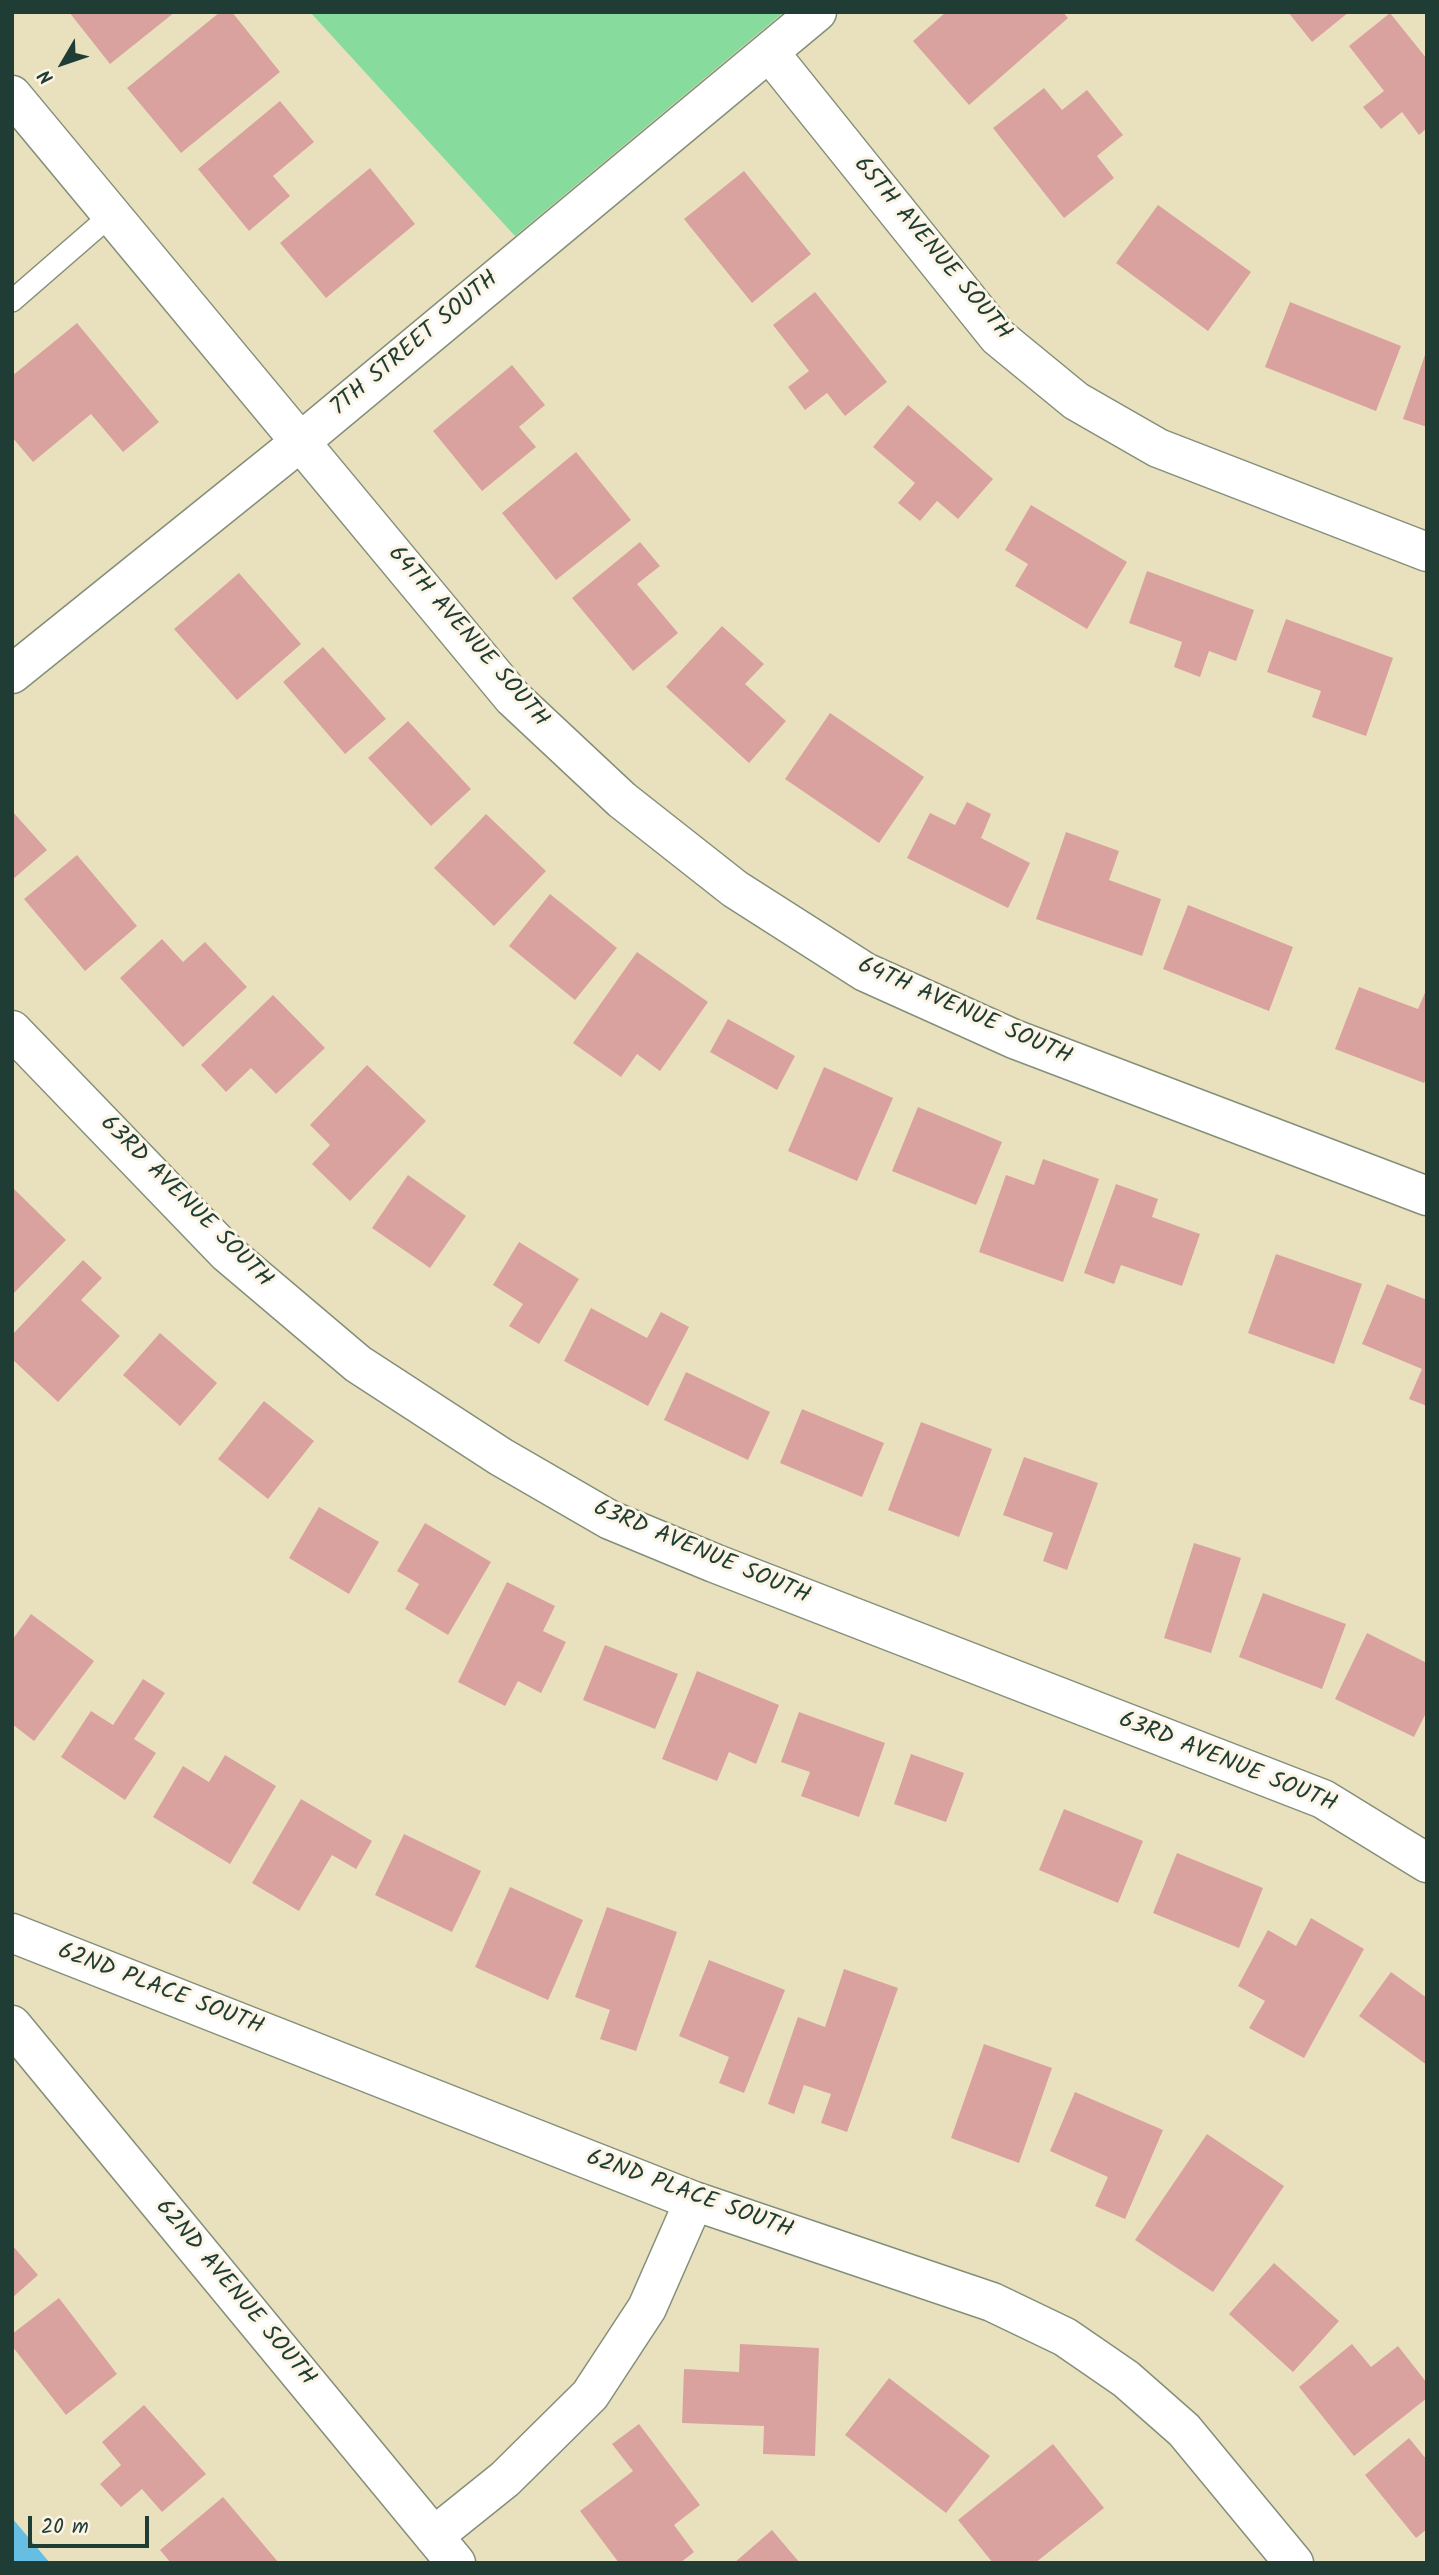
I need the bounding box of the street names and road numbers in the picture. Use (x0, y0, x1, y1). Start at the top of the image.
street label: 65TH AVENUE SOUTH (846, 152, 1016, 348)
street label: 7TH STREET SOUTH (326, 266, 506, 424)
street label: 64TH AVENUE SOUTH (380, 541, 554, 735)
street label: 64TH AVENUE SOUTH (852, 953, 1076, 1073)
street label: 63RD AVENUE SOUTH (93, 1111, 277, 1295)
street label: 63RD AVENUE SOUTH (588, 1495, 814, 1613)
street label: 63RD AVENUE SOUTH (1114, 1707, 1340, 1821)
street label: 62ND PLACE SOUTH (53, 1938, 267, 2044)
street label: 62ND PLACE SOUTH (582, 2145, 796, 2247)
street label: 62ND AVENUE SOUTH (147, 2195, 321, 2393)

